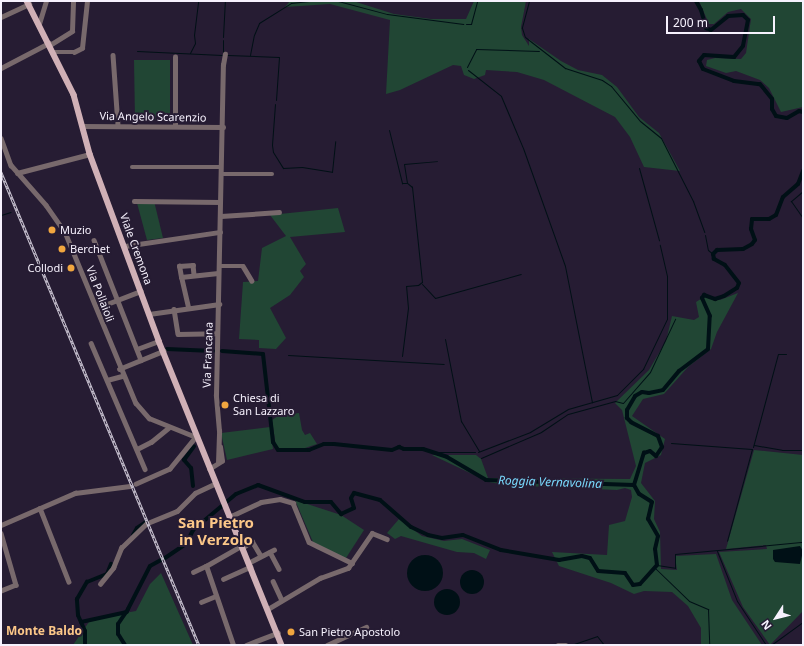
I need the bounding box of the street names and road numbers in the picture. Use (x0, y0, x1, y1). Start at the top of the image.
street label: Via Angelo Scarenzio (99, 109, 207, 125)
street label: Viale Cremona (117, 212, 155, 286)
street label: Via Pollaioli (83, 264, 117, 324)
street label: Via Francana (200, 322, 216, 388)

